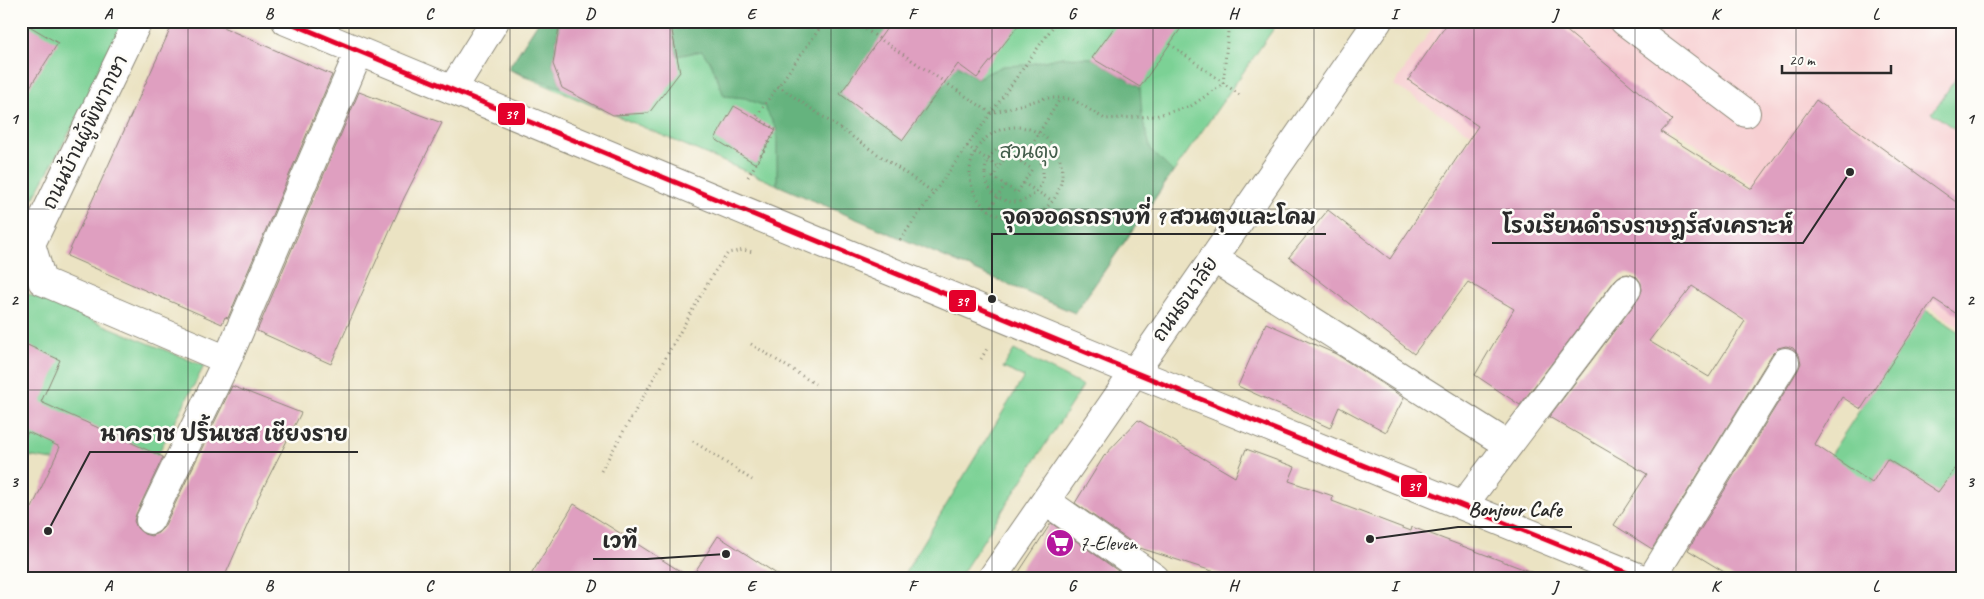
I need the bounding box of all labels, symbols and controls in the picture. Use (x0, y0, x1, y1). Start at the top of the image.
text: A (104, 4, 114, 24)
text: B (265, 4, 275, 24)
text: C (425, 4, 435, 24)
text: D (585, 4, 596, 24)
text: E (747, 4, 758, 24)
text: F (908, 4, 919, 24)
text: G (1068, 4, 1078, 24)
text: H (1228, 4, 1240, 24)
text: I (1391, 4, 1401, 24)
text: J (1551, 4, 1560, 24)
text: K (1711, 4, 1723, 24)
text: L (1873, 4, 1881, 24)
scale bar (1782, 42, 1890, 74)
street label: ถนนบ้านผู้พิพากษา (36, 50, 136, 215)
text: 20 m (1789, 51, 1816, 70)
line badge: 39 (497, 102, 526, 126)
text: 39 (505, 106, 519, 123)
text: 1 (10, 109, 19, 129)
text: 1 (1966, 109, 1975, 129)
park label: สวนตุง (999, 139, 1059, 167)
text: จุดจอดรถรางที่ 9 สวนตุงและโคม (1002, 196, 1316, 233)
callout: จุดจอดรถรางที่ 9 สวนตุงและโคม (992, 198, 1326, 234)
callout: โรงเรียนดำรงราษฎร์สงเคราะห์ (1492, 207, 1803, 243)
text: โรงเรียนดำรงราษฎร์สงเคราะห์ (1502, 211, 1793, 240)
street label: ถนนธนาลัย (1147, 251, 1223, 347)
line badge: 39 (948, 289, 977, 313)
text: 2 (10, 290, 19, 310)
text: 2 (1966, 290, 1975, 310)
text: 39 (956, 293, 970, 310)
text: นาคราช ปริ้นเซส เชียงราย (100, 414, 348, 447)
callout: นาคราช ปริ้นเซส เชียงราย (90, 416, 358, 452)
text: 3 (10, 472, 19, 492)
text: 3 (1966, 472, 1975, 492)
line badge: 39 (1400, 474, 1428, 498)
text: 39 (1408, 478, 1422, 495)
callout: Bonjour Cafe (1458, 491, 1572, 527)
text: Bonjour Cafe (1468, 496, 1564, 522)
callout: เวที (593, 523, 647, 559)
text: เวที (603, 527, 637, 554)
supermarket icon: 7-Eleven (1045, 528, 1075, 558)
place label: 7-Eleven (1079, 531, 1138, 556)
text: A (104, 576, 114, 596)
text: B (265, 576, 275, 596)
text: C (425, 576, 435, 596)
text: D (585, 576, 596, 596)
text: E (747, 576, 758, 596)
text: F (908, 576, 919, 596)
text: G (1068, 576, 1078, 596)
text: H (1228, 576, 1240, 596)
text: I (1391, 576, 1401, 596)
text: J (1551, 576, 1560, 596)
text: K (1711, 576, 1723, 596)
text: L (1873, 576, 1881, 596)

